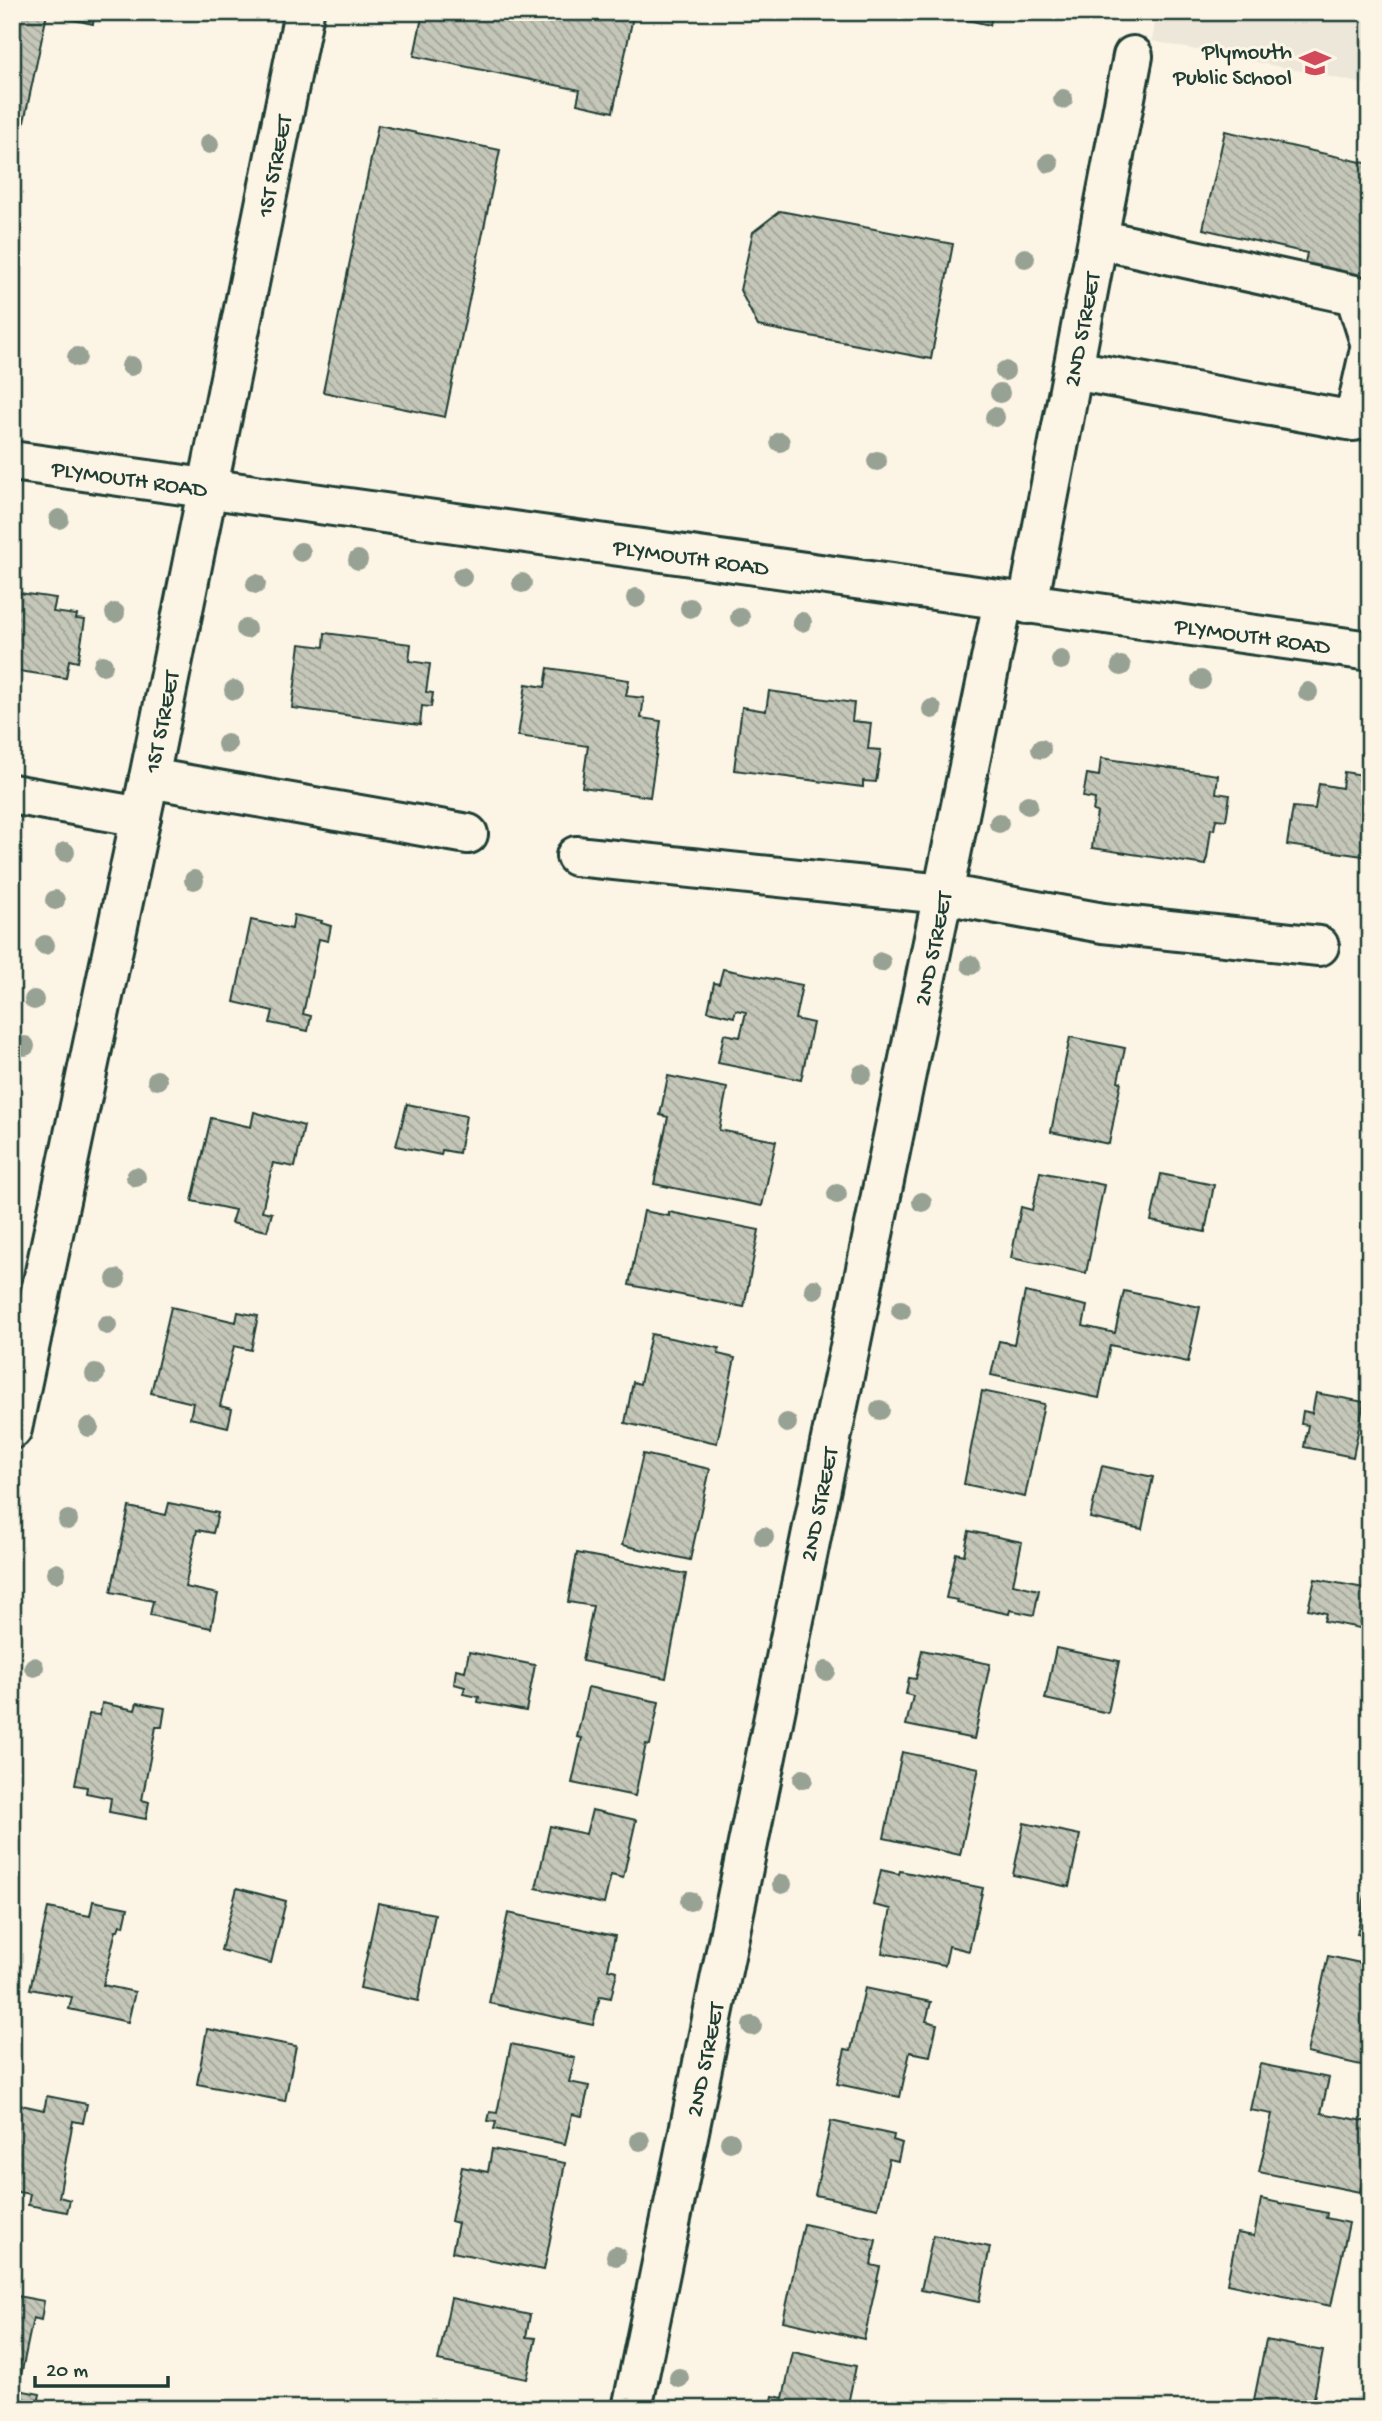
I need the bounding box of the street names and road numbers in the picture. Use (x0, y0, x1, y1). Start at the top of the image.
street label: 1ST STREET (253, 112, 300, 221)
street label: 2ND STREET (1060, 269, 1109, 389)
street label: PLYMOUTH ROAD (49, 457, 210, 505)
street label: PLYMOUTH ROAD (610, 535, 771, 584)
street label: PLYMOUTH ROAD (1172, 614, 1333, 662)
street label: 1ST STREET (140, 668, 188, 776)
street label: 2ND STREET (910, 889, 960, 1009)
street label: 2ND STREET (796, 1444, 846, 1564)
street label: 2ND STREET (682, 1999, 732, 2119)

